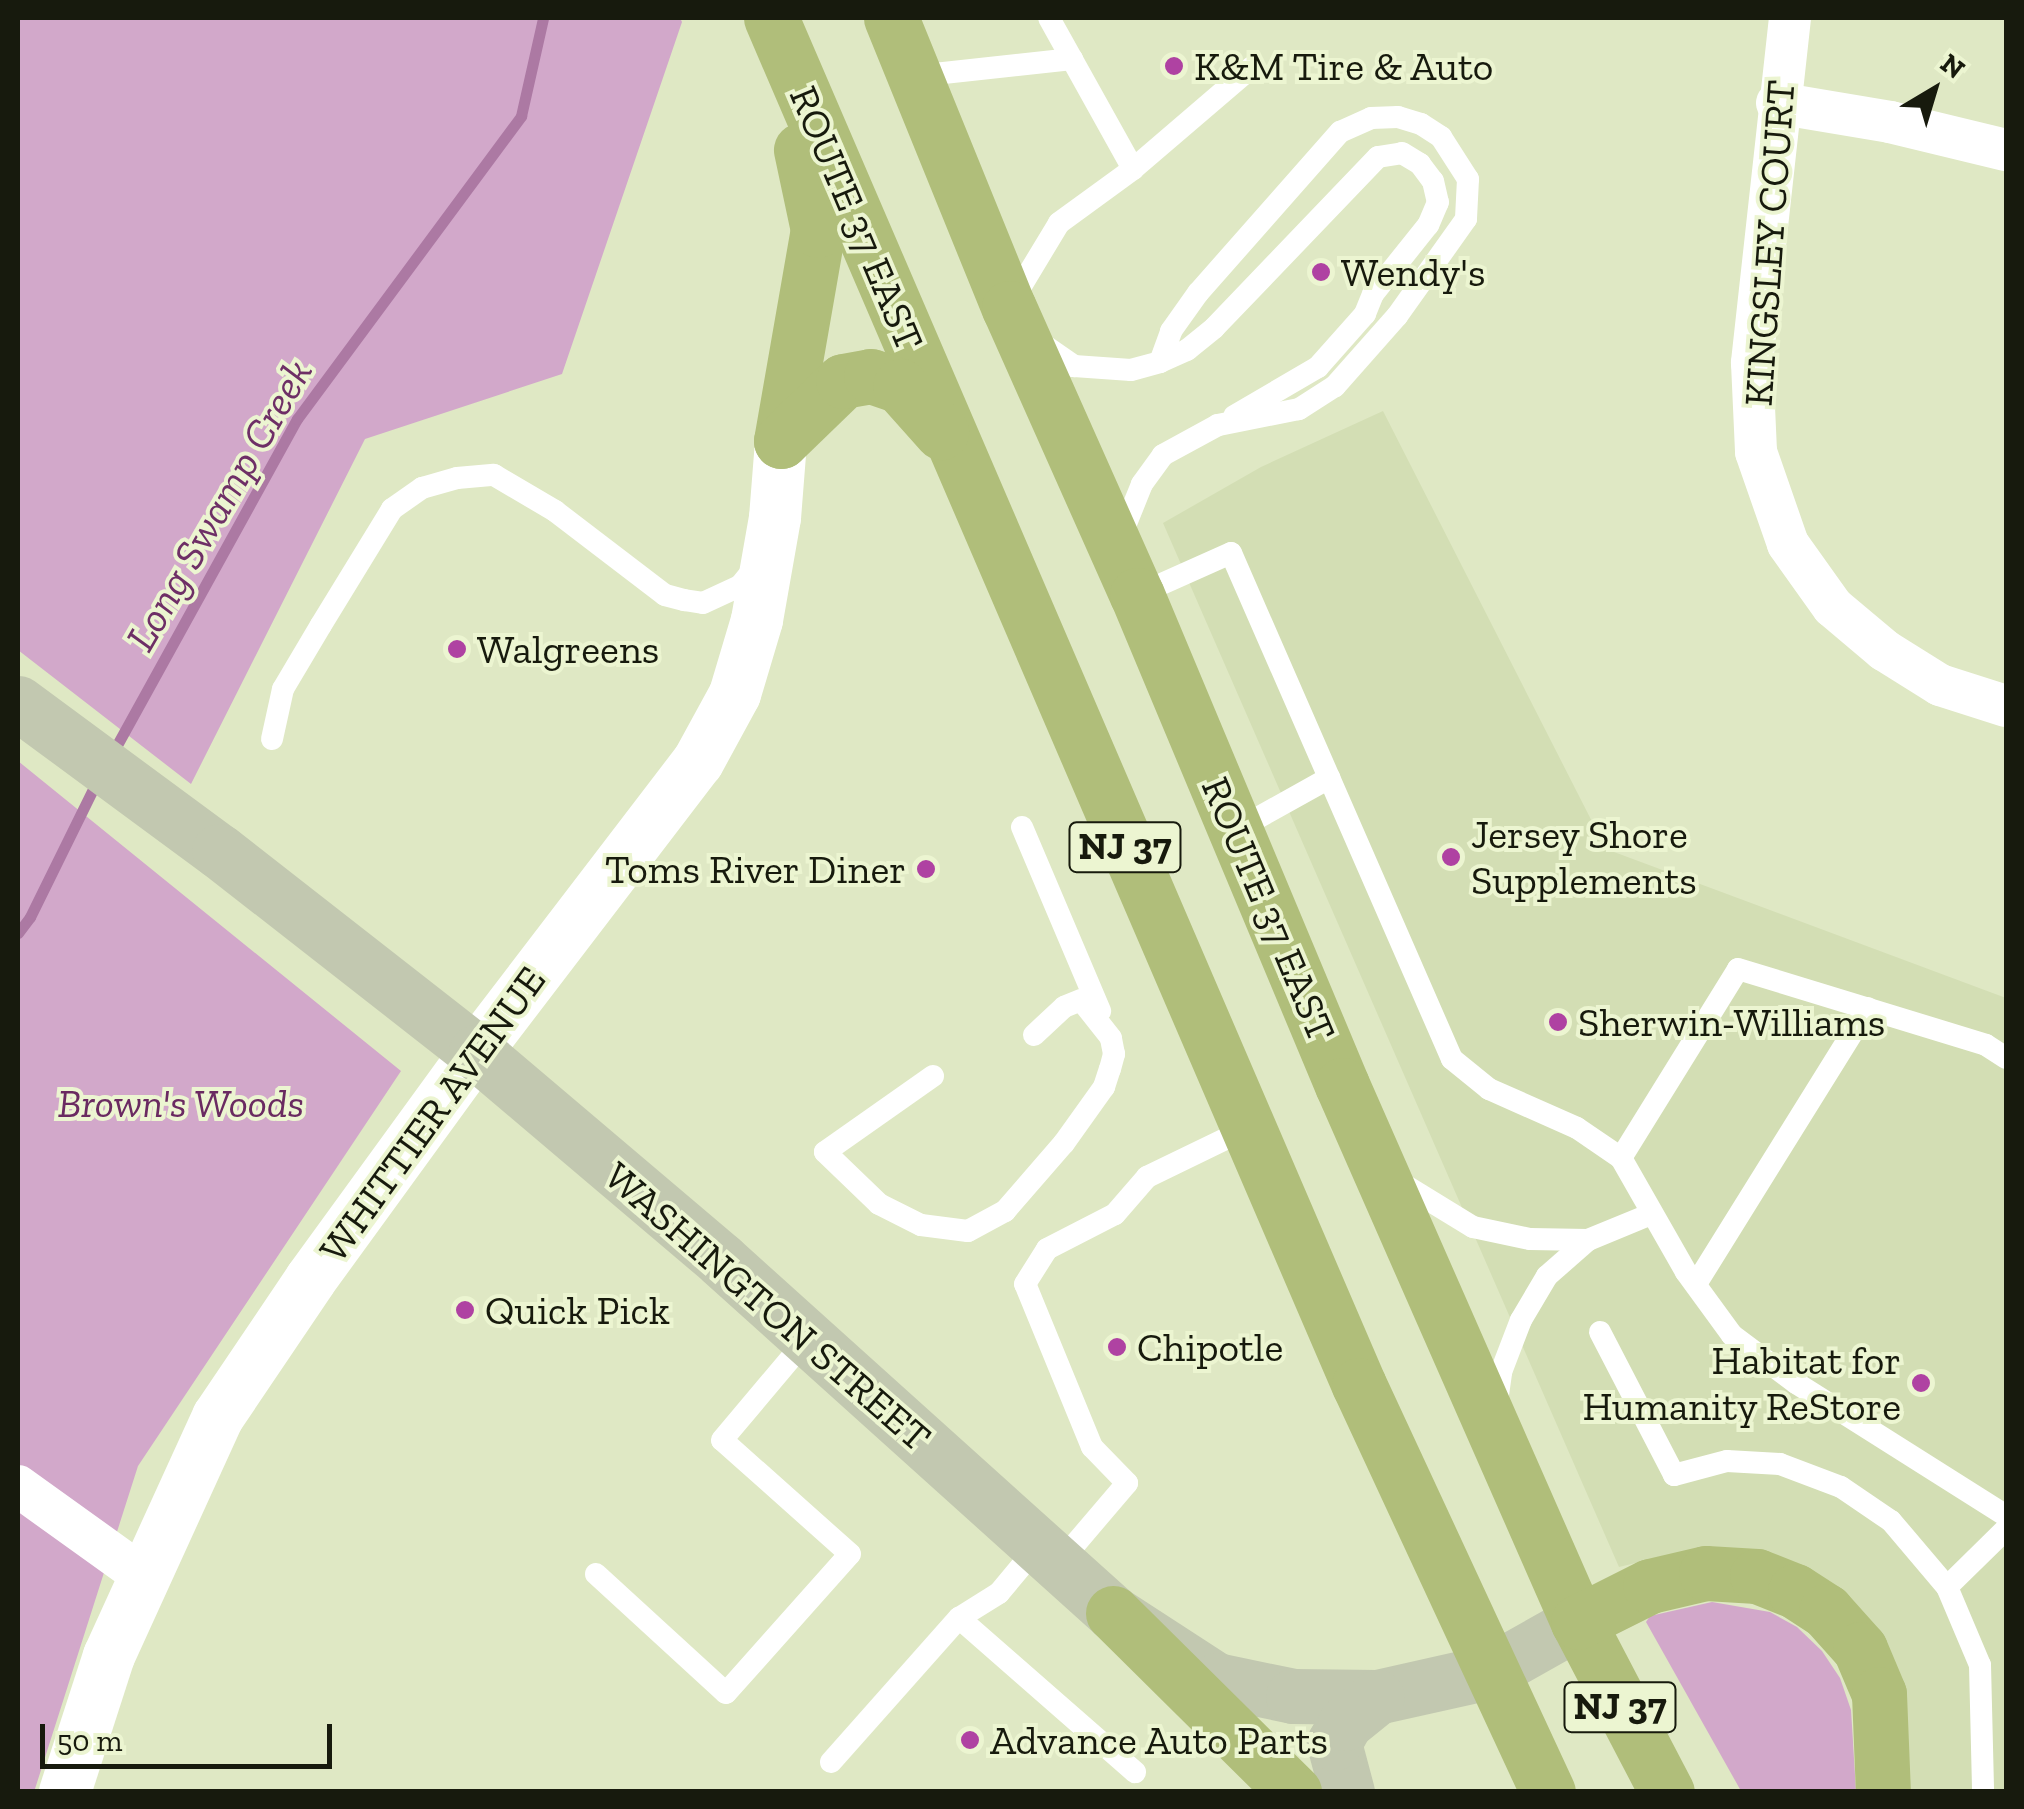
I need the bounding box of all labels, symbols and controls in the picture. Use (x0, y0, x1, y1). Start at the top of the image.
north arrow (1884, 40, 1984, 140)
place label: K&M Tire & Auto (1194, 42, 1495, 90)
text: N (1934, 46, 1971, 86)
marker: K&M Tire & Auto (1163, 55, 1185, 77)
street label: KINGSLEY COURT (1734, 78, 1804, 408)
street label: ROUTE 37 EAST (780, 79, 934, 357)
place label: Wendy's (1341, 248, 1485, 296)
marker: Wendy's (1310, 261, 1332, 283)
water label: Long Swamp Creek (115, 350, 323, 660)
place label: Walgreens (477, 625, 659, 673)
marker: Walgreens (446, 638, 468, 660)
street label: ROUTE 37 EAST (1192, 770, 1346, 1048)
place label: Jersey Shore Supplements (1471, 810, 1697, 904)
road number: NJ 37 (1068, 814, 1182, 880)
place label: Toms River Diner (604, 845, 906, 893)
marker: Jersey Shore Supplements (1440, 846, 1462, 868)
marker: Toms River Diner (915, 858, 937, 880)
street label: WHITTIER AVENUE (308, 956, 556, 1272)
place label: Sherwin-Williams (1578, 998, 1885, 1046)
marker: Sherwin-Williams (1547, 1011, 1569, 1033)
park label: Brown's Woods (57, 1079, 305, 1127)
street label: WASHINGTON STREET (595, 1151, 941, 1461)
place label: Quick Pick (485, 1286, 670, 1334)
marker: Quick Pick (454, 1299, 476, 1321)
place label: Chipotle (1137, 1323, 1283, 1371)
marker: Chipotle (1106, 1336, 1128, 1358)
place label: Habitat for Humanity ReStore (1582, 1336, 1901, 1430)
marker: Habitat for Humanity ReStore (1910, 1372, 1932, 1394)
road number: NJ 37 (1562, 1674, 1678, 1740)
scale bar (45, 1704, 338, 1766)
place label: Advance Auto Parts (990, 1716, 1329, 1764)
text: 50 m (57, 1723, 122, 1759)
marker: Advance Auto Parts (959, 1729, 981, 1751)

